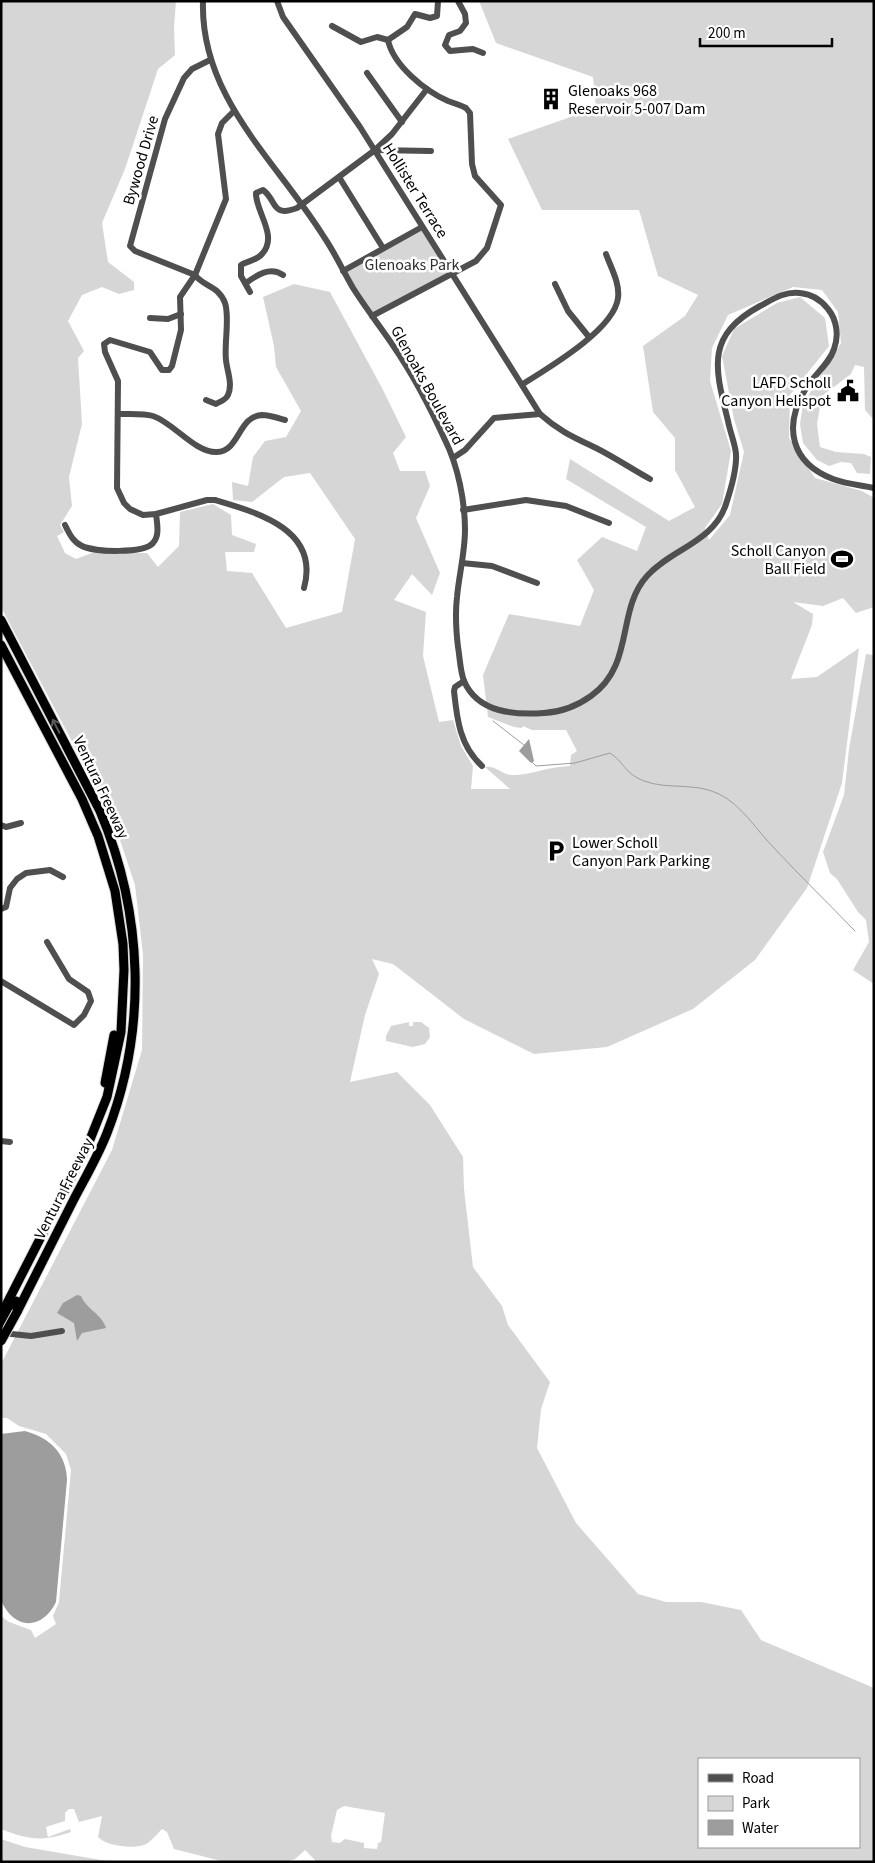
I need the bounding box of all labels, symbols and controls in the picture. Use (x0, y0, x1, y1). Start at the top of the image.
scale bar (700, 15, 832, 47)
text: 200 m (708, 23, 746, 44)
place label: Glenoaks 968 Reservoir 5-007 Dam (568, 80, 705, 120)
building icon: Glenoaks 968 Reservoir 5-007 Dam (538, 86, 564, 112)
street label: Bywood Drive (118, 113, 164, 208)
street label: Hollister Terrace (377, 139, 453, 242)
park label: Glenoaks Park (365, 254, 460, 276)
street label: Glenoaks Boulevard (385, 322, 469, 449)
place label: LAFD Scholl Canyon Helispot (721, 372, 832, 412)
public building icon: LAFD Scholl Canyon Helispot (835, 378, 861, 404)
place label: Scholl Canyon Ball Field (731, 540, 826, 580)
sports icon: Scholl Canyon Ball Field (829, 546, 855, 572)
one-way arrow (51, 719, 60, 734)
street label: Ventura Freeway (68, 732, 135, 843)
place label: Lower Scholl Canyon Park Parking (572, 832, 710, 872)
parking icon: Lower Scholl Canyon Park Parking (543, 838, 569, 864)
street label: Ventura Freeway (29, 1134, 99, 1243)
legend (698, 1758, 860, 1848)
text: Road (742, 1768, 774, 1789)
text: Park (742, 1793, 771, 1814)
text: Water (742, 1818, 779, 1839)

